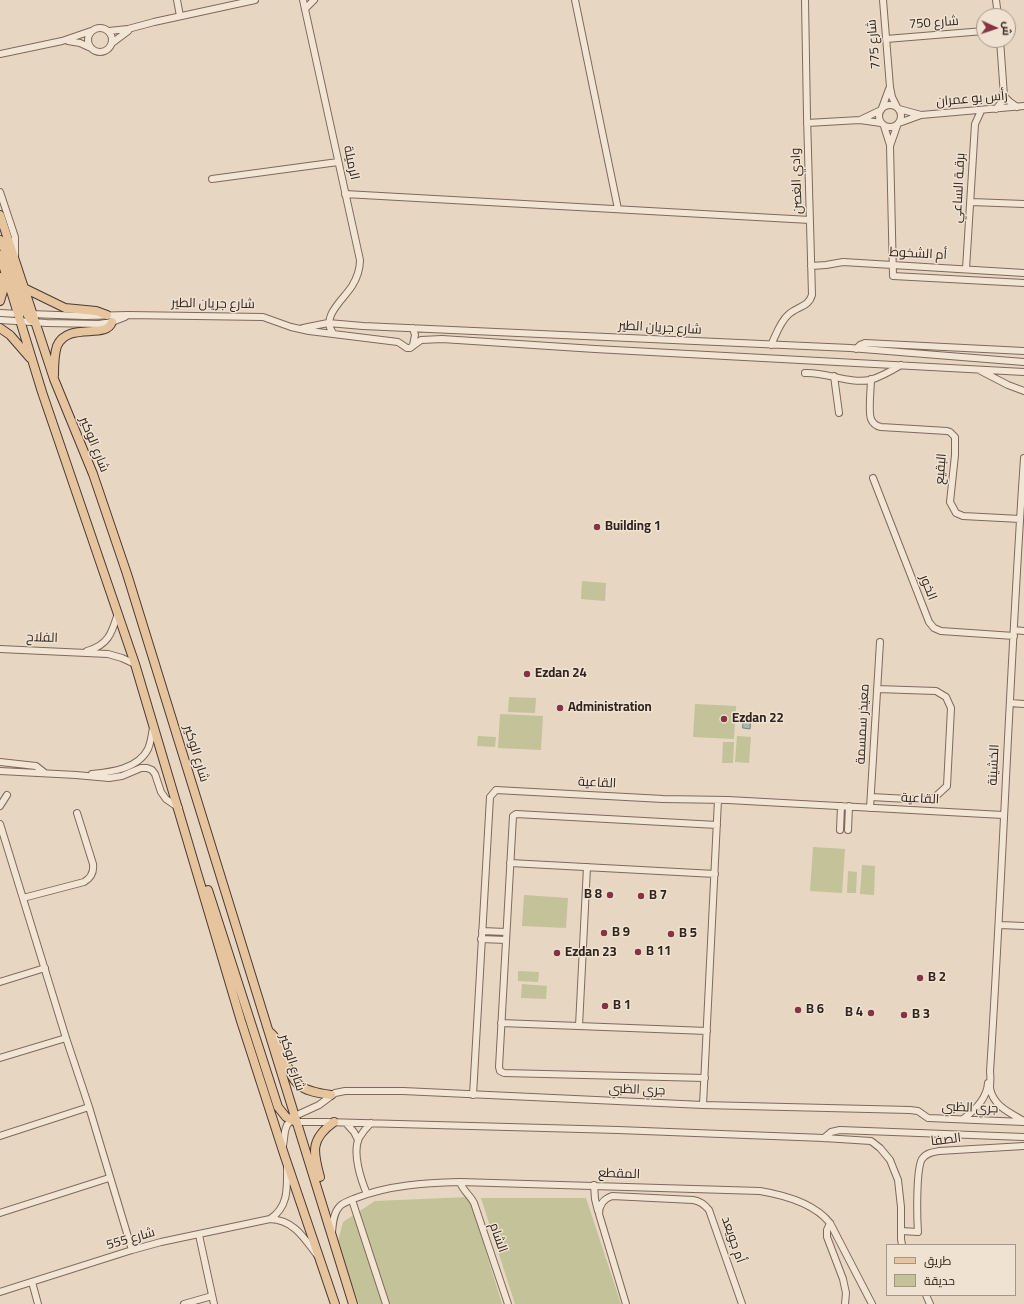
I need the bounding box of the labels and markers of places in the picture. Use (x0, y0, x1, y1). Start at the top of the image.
place label: Building 1 (605, 519, 661, 535)
marker: Building 1 (592, 522, 602, 532)
place label: Ezdan 24 (535, 666, 587, 682)
marker: Ezdan 24 (522, 669, 532, 679)
place label: Administration (568, 700, 652, 716)
marker: Administration (555, 703, 565, 713)
place label: Ezdan 22 (732, 711, 784, 727)
marker: Ezdan 22 (719, 714, 729, 724)
place label: B 8 (584, 887, 602, 903)
place label: B 7 (649, 888, 667, 904)
marker: B 8 (605, 890, 615, 900)
marker: B 7 (636, 891, 646, 901)
place label: B 9 (612, 925, 630, 941)
place label: B 5 (679, 926, 697, 942)
marker: B 9 (599, 928, 609, 938)
marker: B 5 (666, 929, 676, 939)
place label: B 11 (646, 944, 671, 960)
place label: Ezdan 23 (565, 945, 617, 961)
marker: B 11 (633, 947, 643, 957)
marker: Ezdan 23 (552, 948, 562, 958)
place label: B 2 (928, 970, 946, 986)
marker: B 2 (915, 973, 925, 983)
place label: B 1 (613, 998, 631, 1014)
marker: B 1 (600, 1001, 610, 1011)
place label: B 6 (806, 1002, 824, 1018)
marker: B 6 (793, 1005, 803, 1015)
place label: B 4 (845, 1005, 863, 1021)
place label: B 3 (912, 1007, 930, 1023)
marker: B 4 (866, 1008, 876, 1018)
marker: B 3 (899, 1010, 909, 1020)

